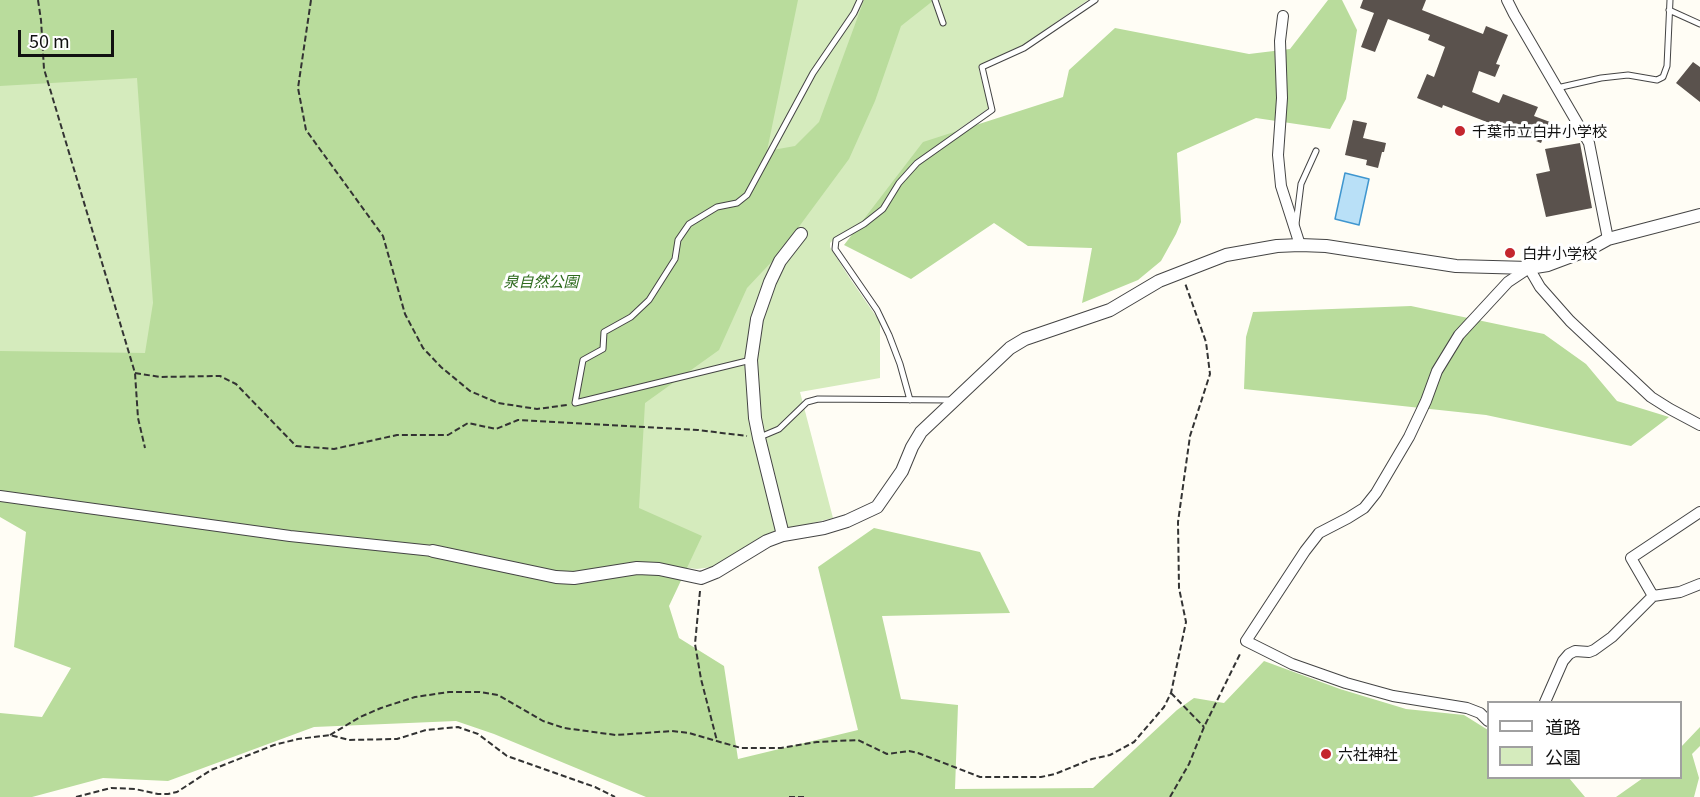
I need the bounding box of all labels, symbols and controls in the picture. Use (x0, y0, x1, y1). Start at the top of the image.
scale bar (21, 18, 117, 56)
text: 50 m (29, 27, 70, 53)
place label: 千葉市立白井小学校 (1472, 122, 1607, 140)
marker: 千葉市立白井小学校 (1453, 124, 1467, 138)
place label: 白井小学校 (1522, 244, 1597, 262)
marker: 白井小学校 (1503, 246, 1517, 260)
park label: 泉自然公園 (504, 272, 578, 290)
legend (1487, 701, 1682, 779)
text: 道路 (1545, 713, 1581, 739)
text: 公園 (1545, 743, 1581, 769)
place label: 六社神社 (1338, 745, 1398, 763)
marker: 六社神社 (1319, 747, 1333, 761)

